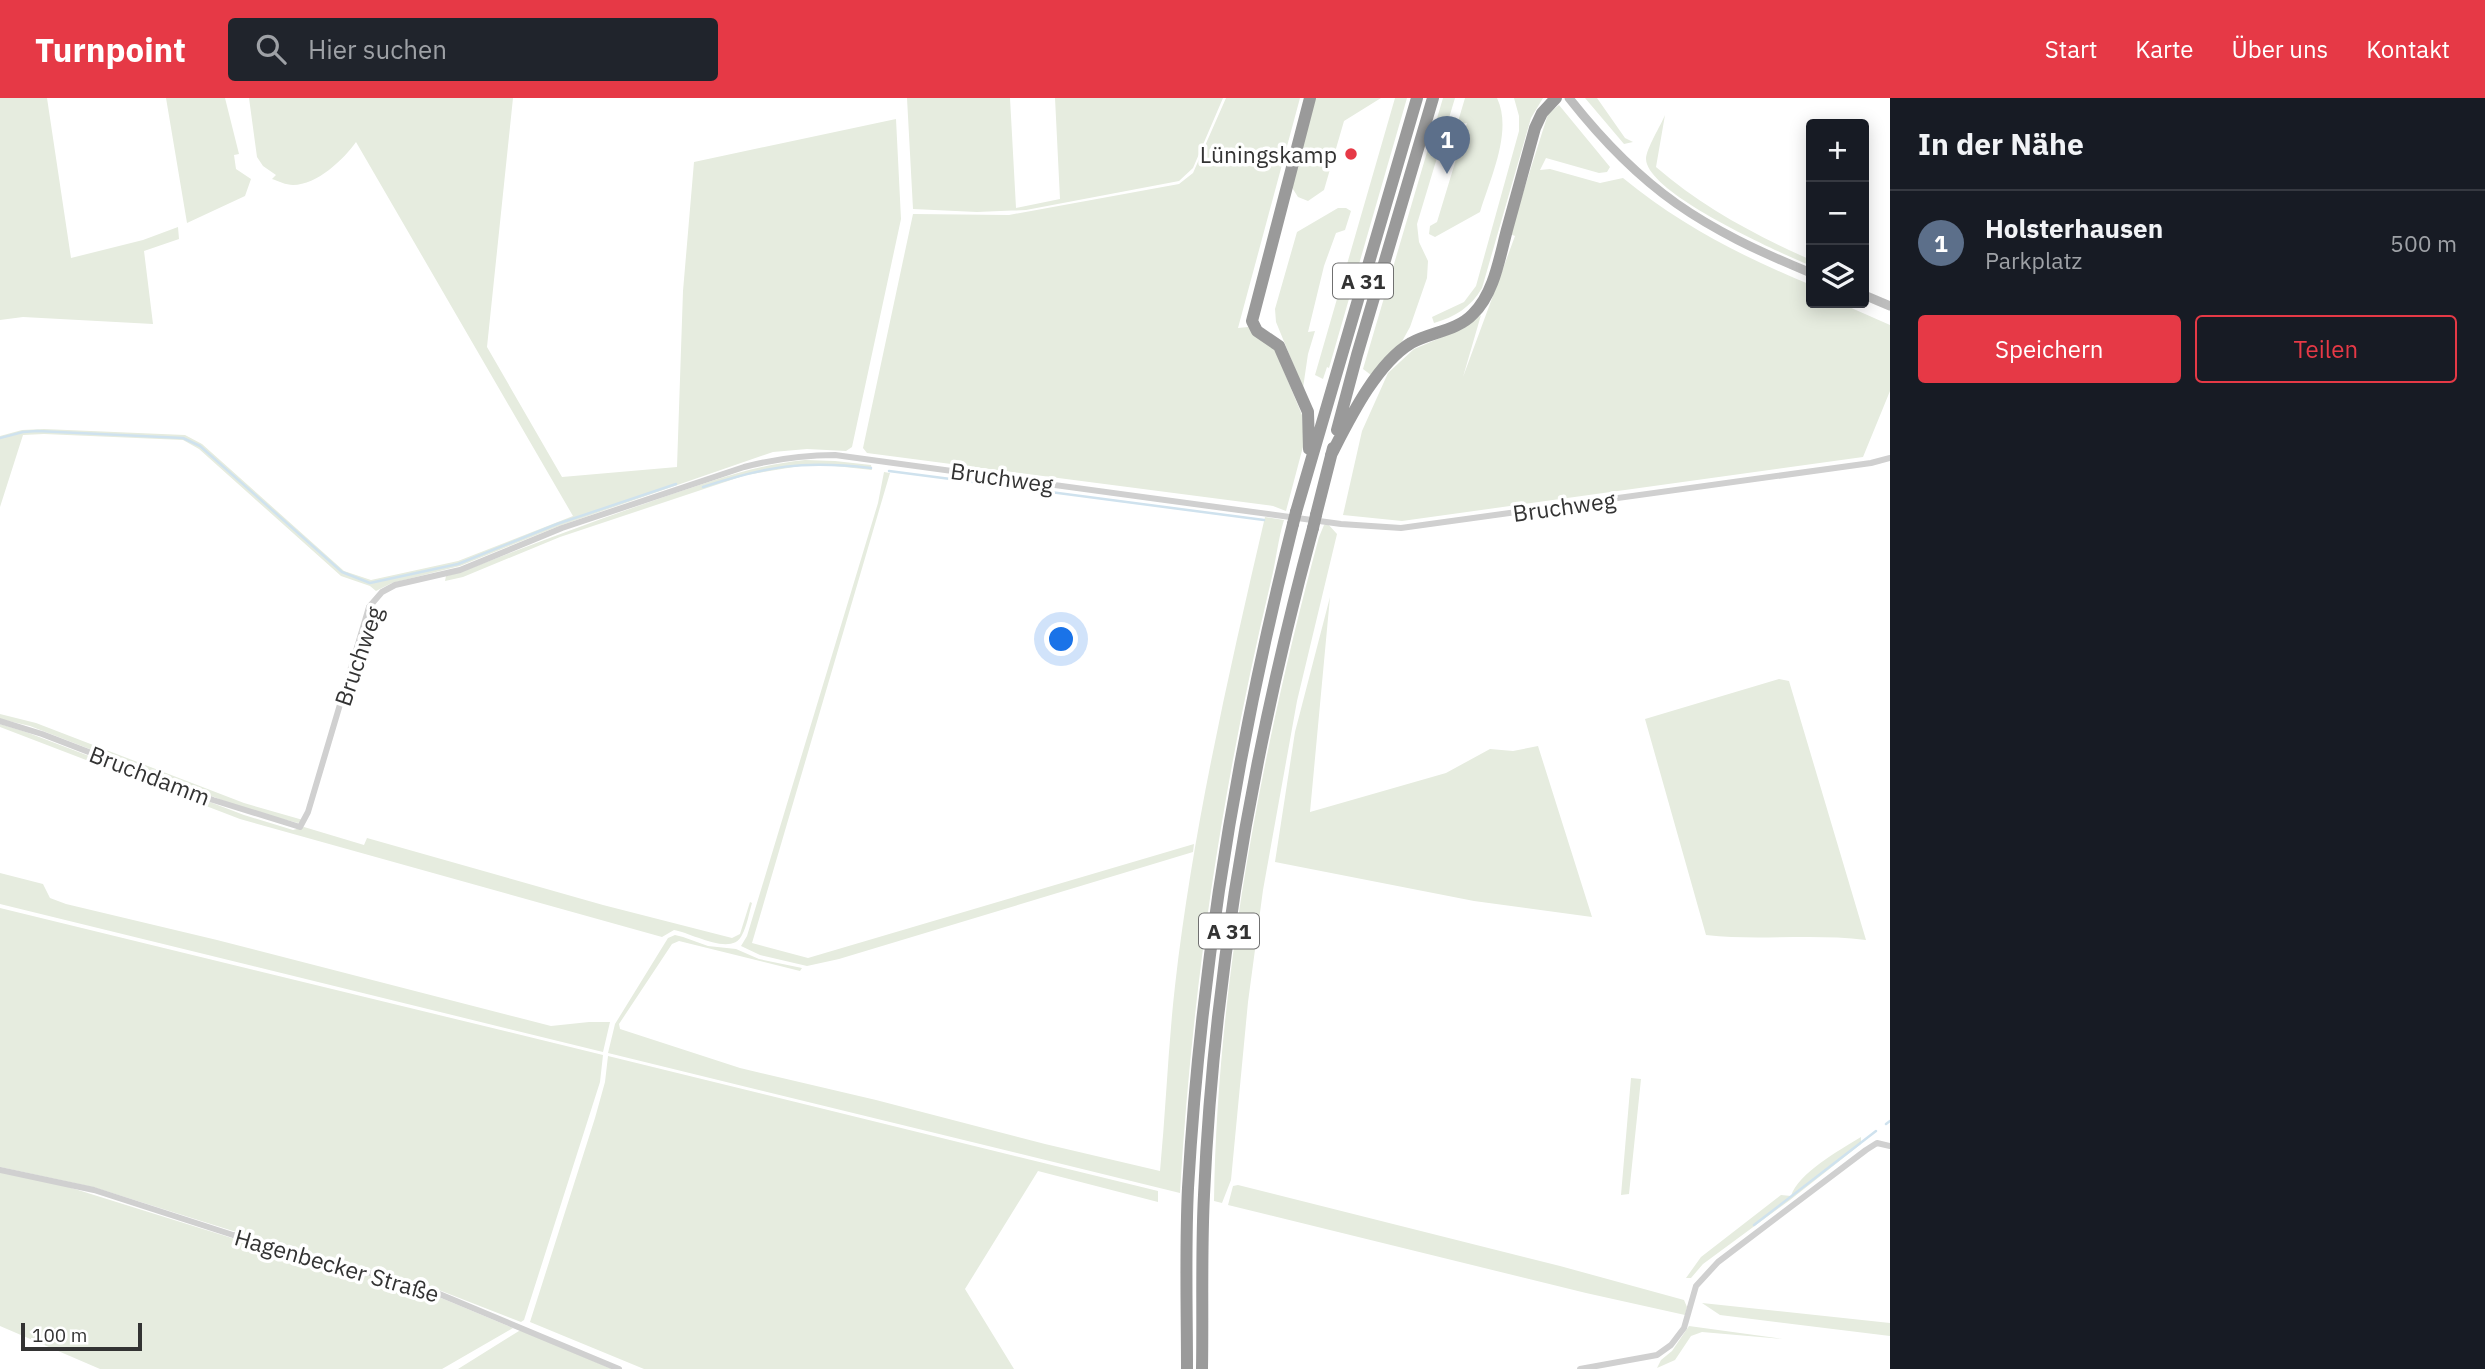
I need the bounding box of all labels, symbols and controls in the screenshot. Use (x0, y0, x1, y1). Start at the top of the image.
search box (228, 18, 718, 81)
text: Turnpoint (35, 28, 186, 71)
icon: search (252, 30, 290, 68)
text: Hier suchen (308, 32, 447, 66)
text: Start (2045, 33, 2097, 65)
text: Karte (2135, 33, 2193, 65)
text: Über uns (2231, 33, 2328, 65)
text: Kontakt (2366, 33, 2450, 65)
pin: 1 (1424, 116, 1470, 174)
map controls (1806, 119, 1869, 308)
button: + (1806, 119, 1869, 182)
text: In der Nähe (1918, 124, 2084, 163)
place label: Lüningskamp (1200, 139, 1337, 169)
marker: Lüningskamp (1343, 146, 1359, 162)
button: − (1806, 182, 1869, 245)
text: Holsterhausen (1985, 211, 2163, 245)
text: 1 (1934, 228, 1948, 258)
text: 500 m (2390, 228, 2457, 258)
button: layers (1806, 245, 1869, 308)
text: Parkplatz (1985, 245, 2082, 275)
road number: A 31 (1333, 264, 1393, 298)
button: Speichern (1918, 315, 2181, 383)
button: Teilen (2195, 315, 2457, 383)
street label: Bruchweg (949, 455, 1055, 499)
street label: Bruchweg (1511, 484, 1617, 528)
street label: Bruchweg (327, 602, 389, 710)
your location (1044, 622, 1078, 656)
street label: Bruchdamm (85, 738, 215, 812)
road number: A 31 (1199, 914, 1259, 948)
street label: Hagenbecker Straße (231, 1221, 443, 1309)
scale bar (21, 1320, 142, 1352)
text: 100 m (32, 1323, 87, 1347)

